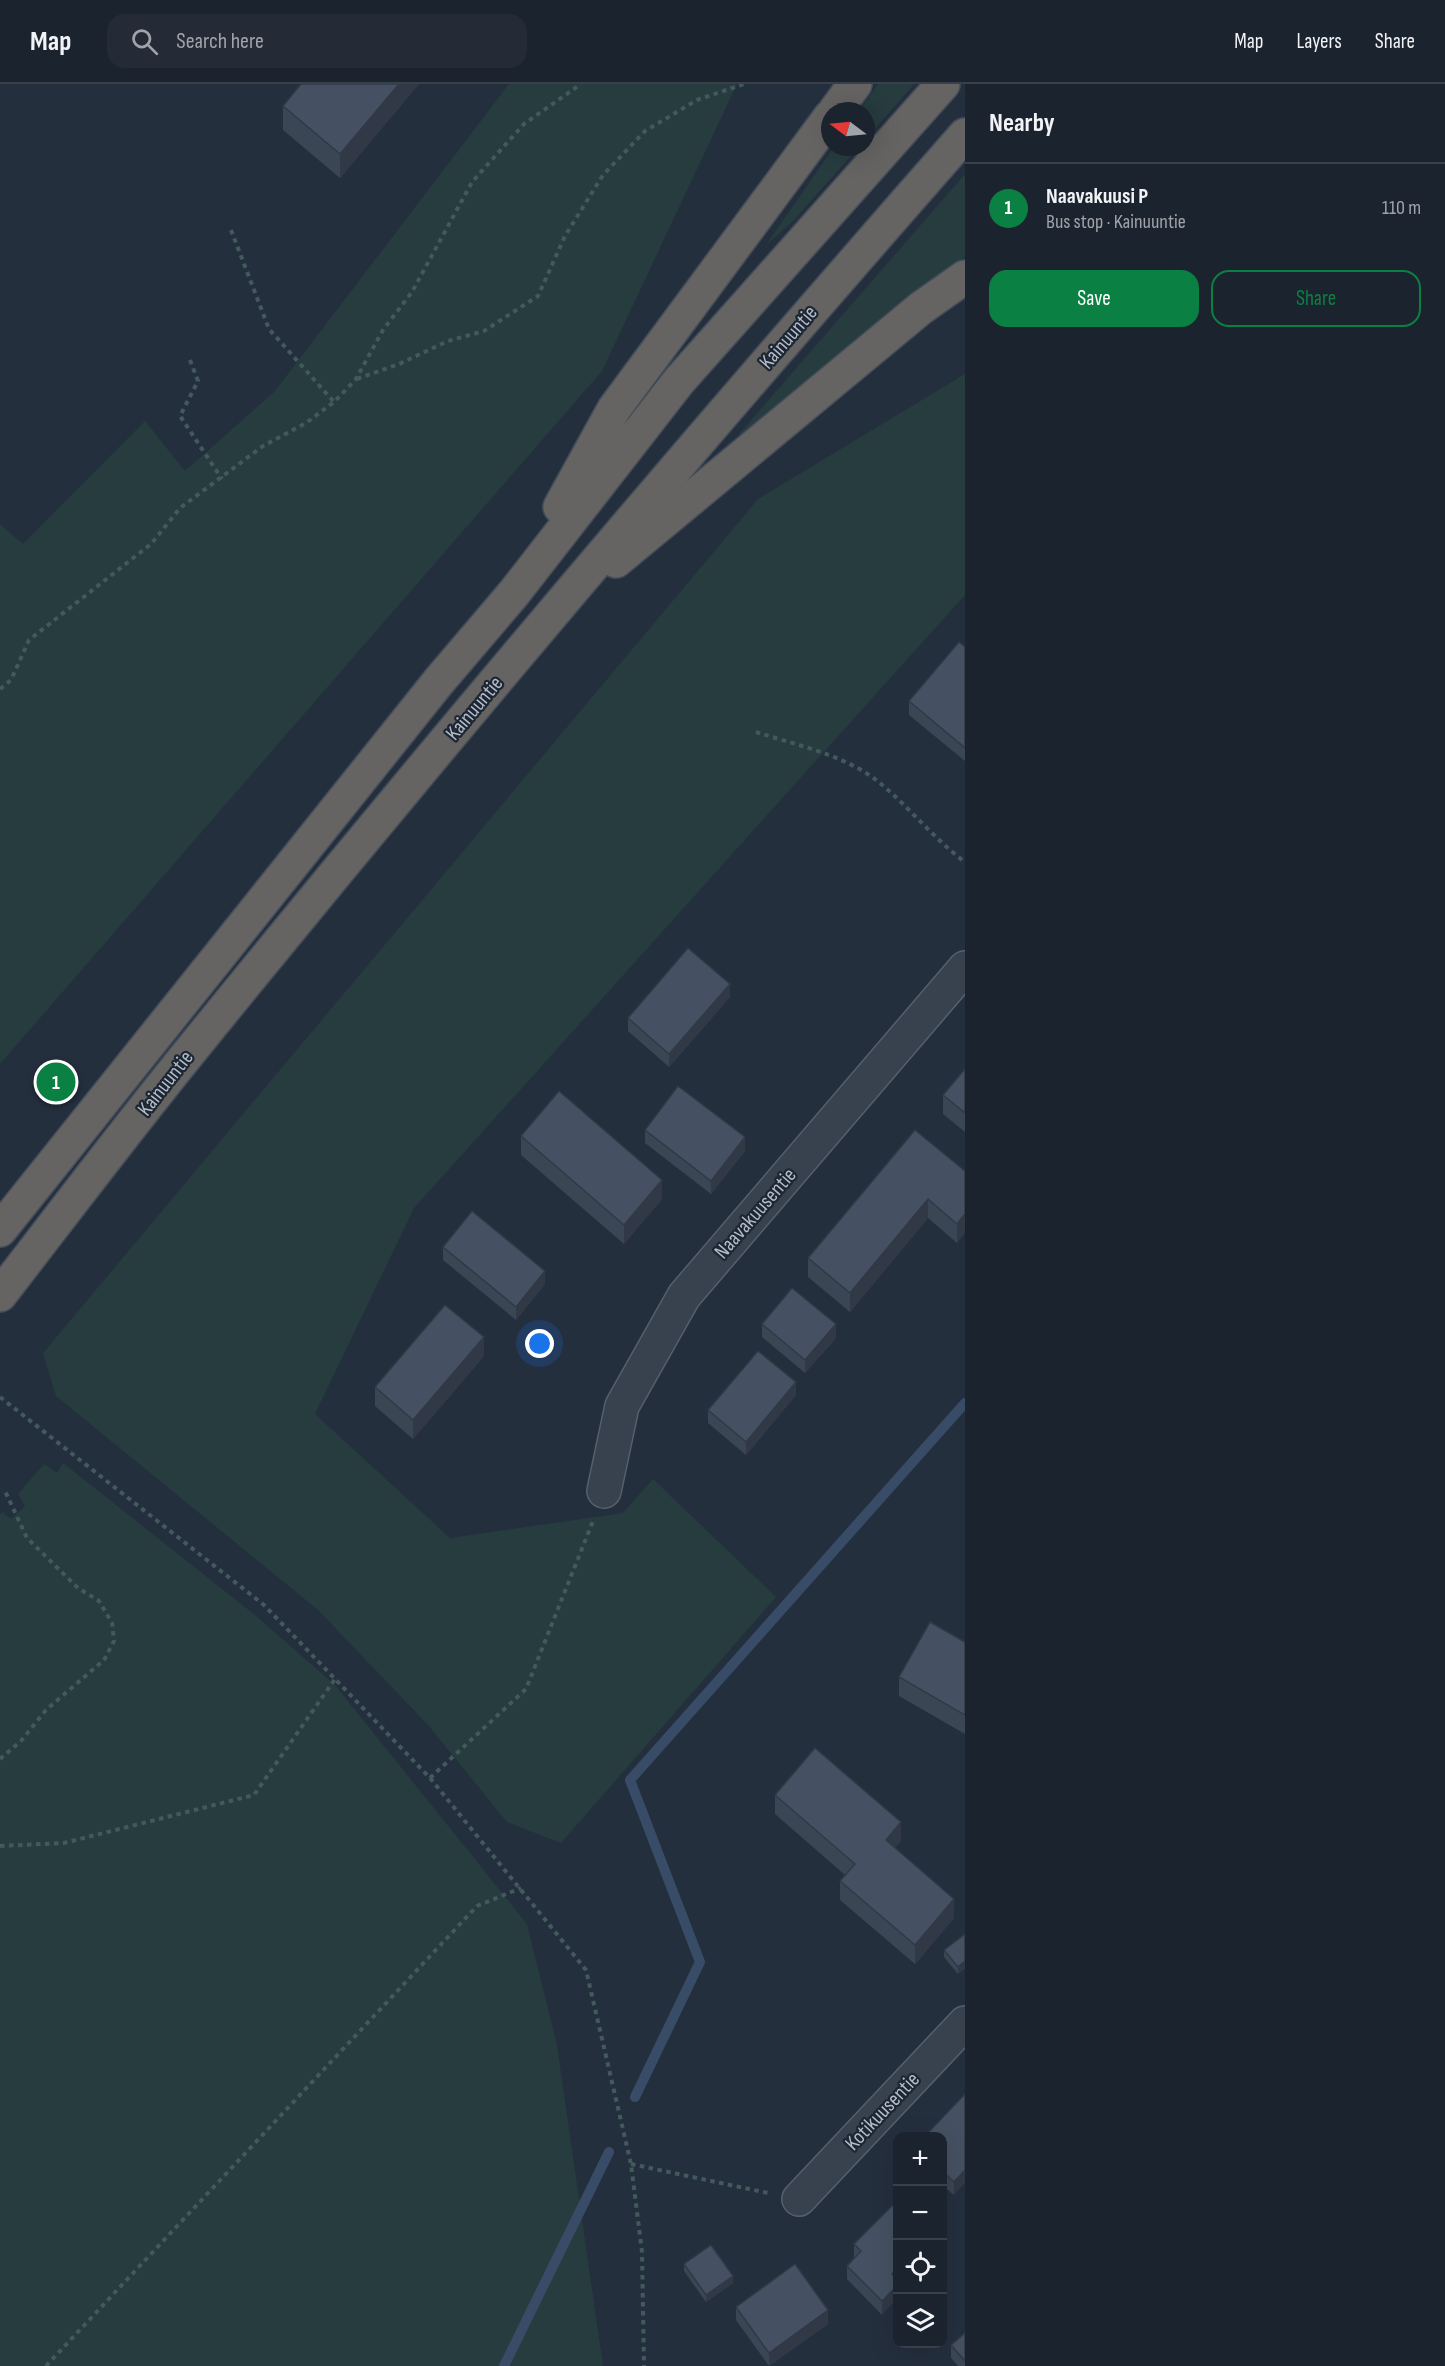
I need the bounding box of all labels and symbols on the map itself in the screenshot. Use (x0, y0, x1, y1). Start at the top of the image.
north arrow (821, 102, 875, 156)
street label: Kainuuntie (754, 301, 823, 374)
street label: Kainuuntie (440, 671, 508, 745)
street label: Kainuuntie (132, 1046, 199, 1121)
pin: 1 (36, 1060, 76, 1104)
street label: Naavakuusentie (709, 1163, 802, 1264)
your location (525, 1329, 554, 1358)
street label: Kotikuusentie (840, 2067, 925, 2156)

